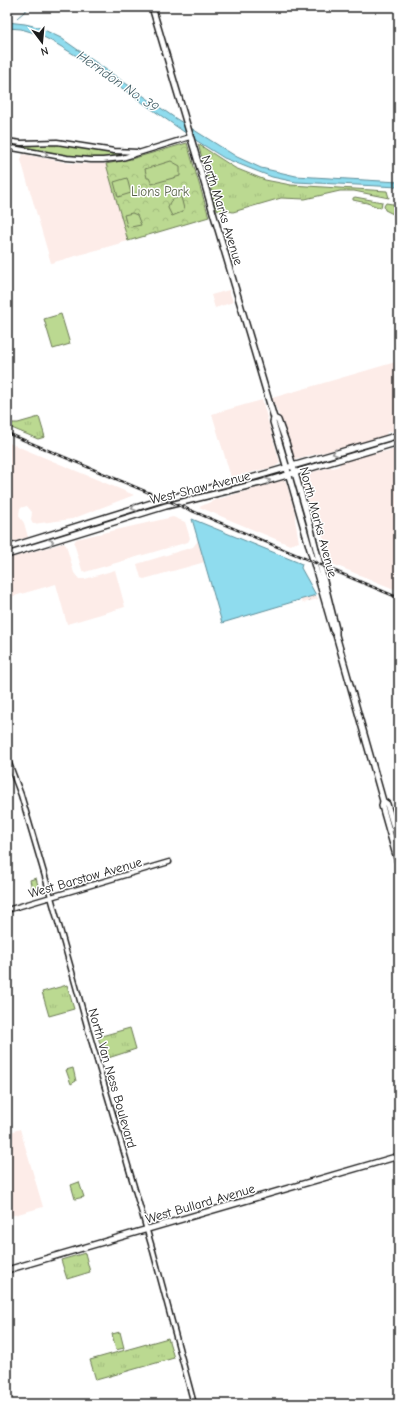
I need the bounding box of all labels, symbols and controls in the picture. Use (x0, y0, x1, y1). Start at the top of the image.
north arrow (22, 22, 62, 62)
text: N (39, 44, 50, 58)
water label: Herndon No. 39 (74, 47, 162, 116)
one-way arrow (42, 149, 48, 158)
street label: North Marks Avenue (199, 153, 247, 267)
park label: Lions Park (131, 184, 190, 199)
one-way arrow (331, 448, 338, 457)
street label: North Marks Avenue (297, 465, 341, 580)
street label: West Shaw Avenue (148, 468, 252, 507)
one-way arrow (264, 477, 271, 486)
one-way arrow (130, 504, 137, 512)
one-way arrow (48, 538, 55, 547)
street label: West Barstow Avenue (27, 854, 144, 901)
street label: North Van Ness Boulevard (85, 1006, 140, 1150)
street label: West Bullard Avenue (144, 1181, 257, 1226)

